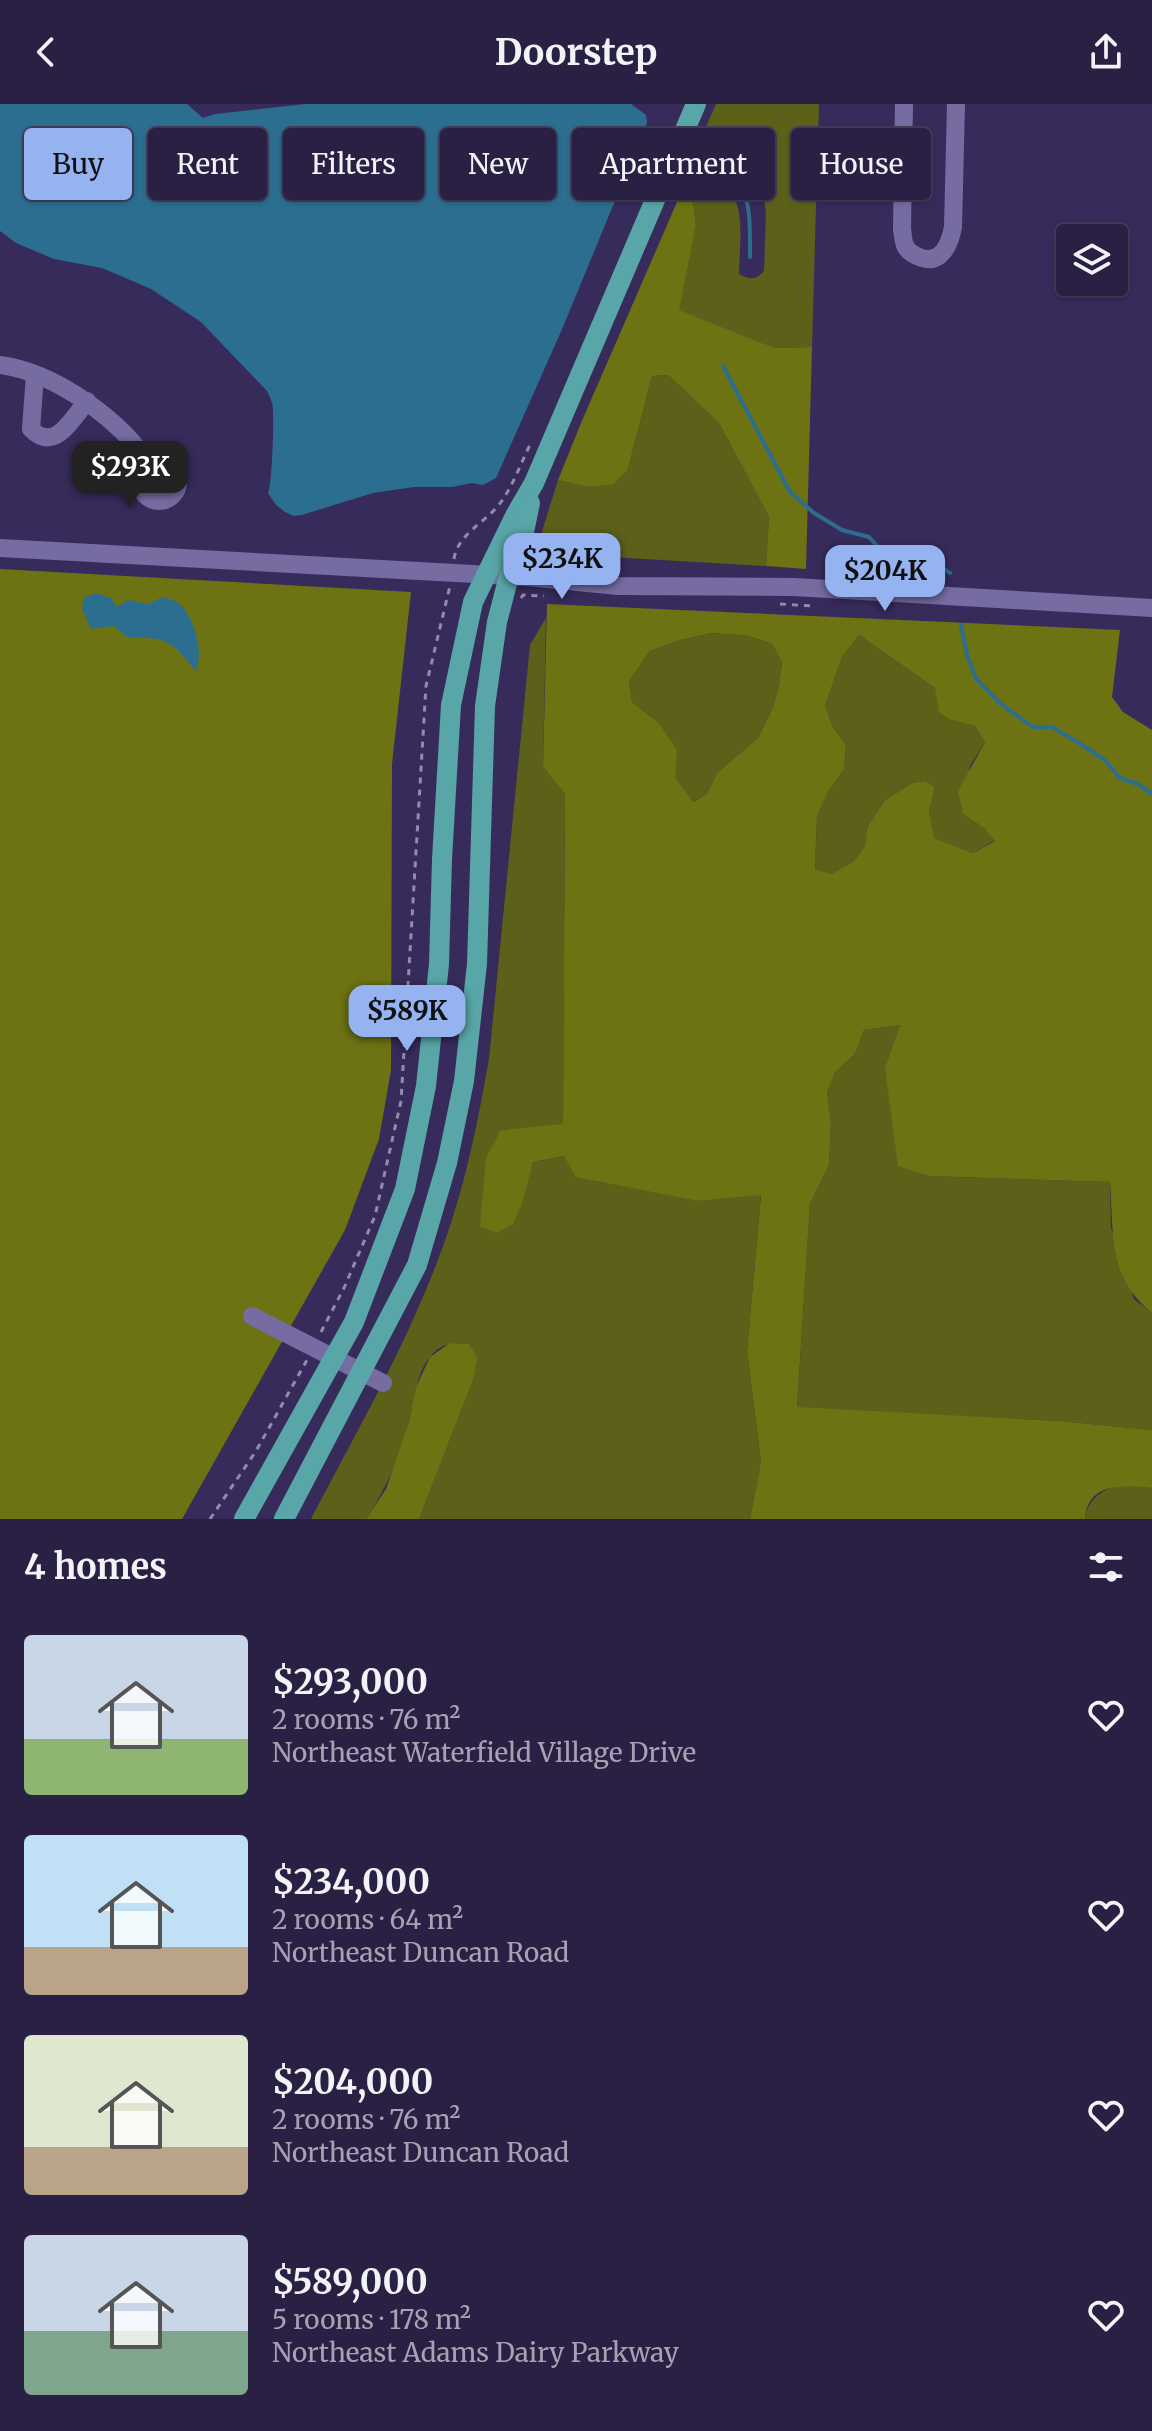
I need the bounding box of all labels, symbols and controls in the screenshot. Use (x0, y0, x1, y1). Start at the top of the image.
icon: back (24, 30, 68, 74)
text: Doorstep (495, 30, 657, 75)
icon: share (1084, 30, 1128, 74)
chip: Buy (24, 128, 132, 200)
chip: Rent (148, 128, 267, 200)
chip: Filters (283, 128, 424, 200)
chip: New (440, 128, 556, 200)
chip: Apartment (572, 128, 775, 200)
chip: House (791, 128, 931, 200)
map controls (1056, 224, 1128, 296)
button: layers (1056, 224, 1128, 296)
pin: $293K (74, 441, 186, 509)
text: $293K (90, 450, 170, 483)
pin: $234K (506, 533, 618, 601)
text: $234K (521, 542, 603, 575)
pin: $204K (829, 545, 941, 613)
text: $204K (843, 554, 927, 587)
pin: $589K (351, 985, 463, 1053)
text: $589K (367, 994, 447, 1027)
icon: filters (1084, 1545, 1128, 1589)
text: 4 homes (24, 1546, 167, 1588)
text: $293,000 (272, 1661, 428, 1703)
icon: home (88, 1667, 184, 1763)
icon: heart (1084, 1693, 1128, 1737)
text: 2 rooms · 76 m² (272, 1703, 460, 1736)
text: Northeast Waterfield Village Drive (272, 1736, 696, 1769)
text: $234,000 (272, 1861, 430, 1903)
icon: home (88, 1867, 184, 1963)
icon: heart (1084, 1893, 1128, 1937)
text: 2 rooms · 64 m² (272, 1903, 463, 1936)
text: Northeast Duncan Road (272, 1936, 569, 1969)
text: $204,000 (272, 2061, 433, 2103)
icon: home (88, 2067, 184, 2163)
icon: heart (1084, 2093, 1128, 2137)
text: 2 rooms · 76 m² (272, 2103, 460, 2136)
text: Northeast Duncan Road (272, 2136, 569, 2169)
text: $589,000 (272, 2261, 428, 2303)
icon: home (88, 2267, 184, 2363)
icon: heart (1084, 2293, 1128, 2337)
text: 5 rooms · 178 m² (272, 2303, 471, 2336)
text: Northeast Adams Dairy Parkway (272, 2336, 679, 2369)

